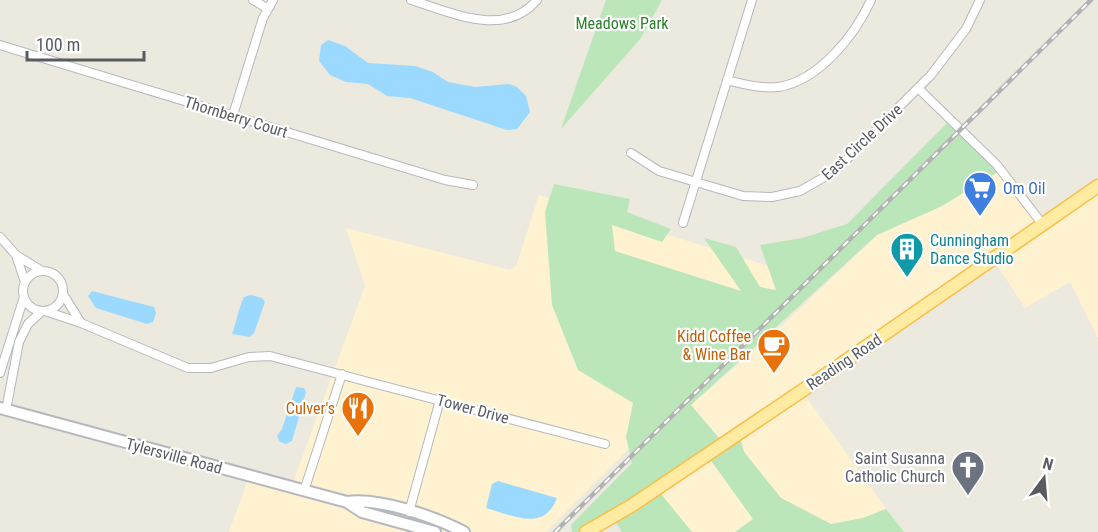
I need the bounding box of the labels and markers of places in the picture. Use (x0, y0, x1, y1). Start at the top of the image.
supermarket icon: Om Oil (962, 170, 998, 217)
place label: Om Oil (1003, 179, 1045, 198)
building icon: Cunningham Dance Studio (889, 231, 925, 278)
place label: Cunningham Dance Studio (930, 231, 1014, 268)
place label: Kidd Coffee & Wine Bar (677, 327, 751, 364)
cafe icon: Kidd Coffee & Wine Bar (756, 327, 792, 374)
restaurant icon: Culver's (340, 390, 376, 437)
place label: Culver's (286, 399, 335, 418)
place label: Saint Susanna Catholic Church (845, 449, 945, 486)
church icon: Saint Susanna Catholic Church (950, 449, 986, 496)

